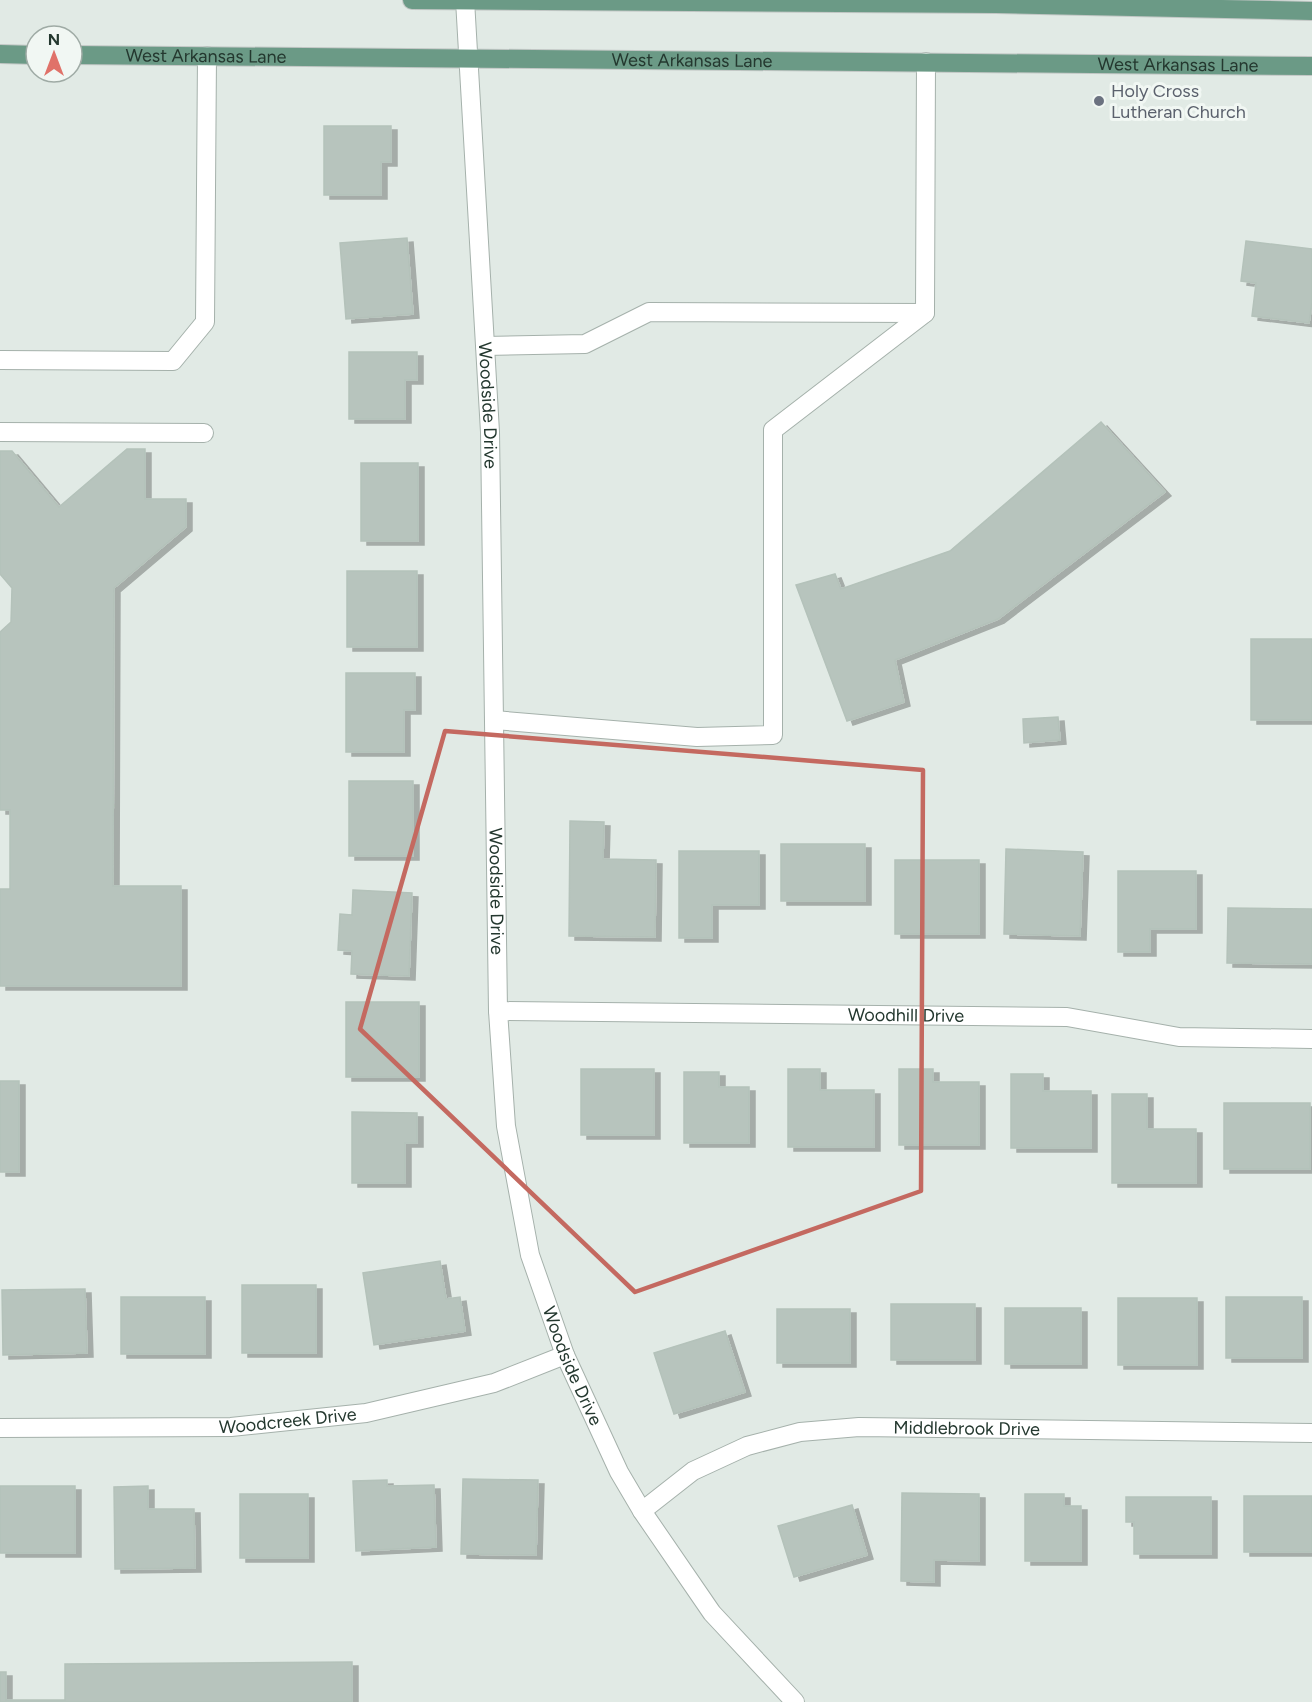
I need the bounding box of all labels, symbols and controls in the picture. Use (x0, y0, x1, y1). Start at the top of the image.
north arrow (24, 24, 84, 84)
text: N (48, 30, 60, 49)
street label: West Arkansas Lane (125, 44, 287, 68)
street label: West Arkansas Lane (611, 49, 773, 72)
street label: West Arkansas Lane (1097, 53, 1259, 77)
place label: Holy Cross Lutheran Church (1111, 80, 1246, 123)
marker: Holy Cross Lutheran Church (1092, 94, 1106, 108)
street label: Woodside Drive (474, 341, 502, 469)
street label: Woodside Drive (484, 828, 508, 955)
street label: Woodhill Drive (848, 1004, 964, 1027)
street label: Woodside Drive (538, 1303, 607, 1429)
street label: Woodcreek Drive (219, 1403, 358, 1438)
street label: Middlebrook Drive (893, 1416, 1040, 1440)

